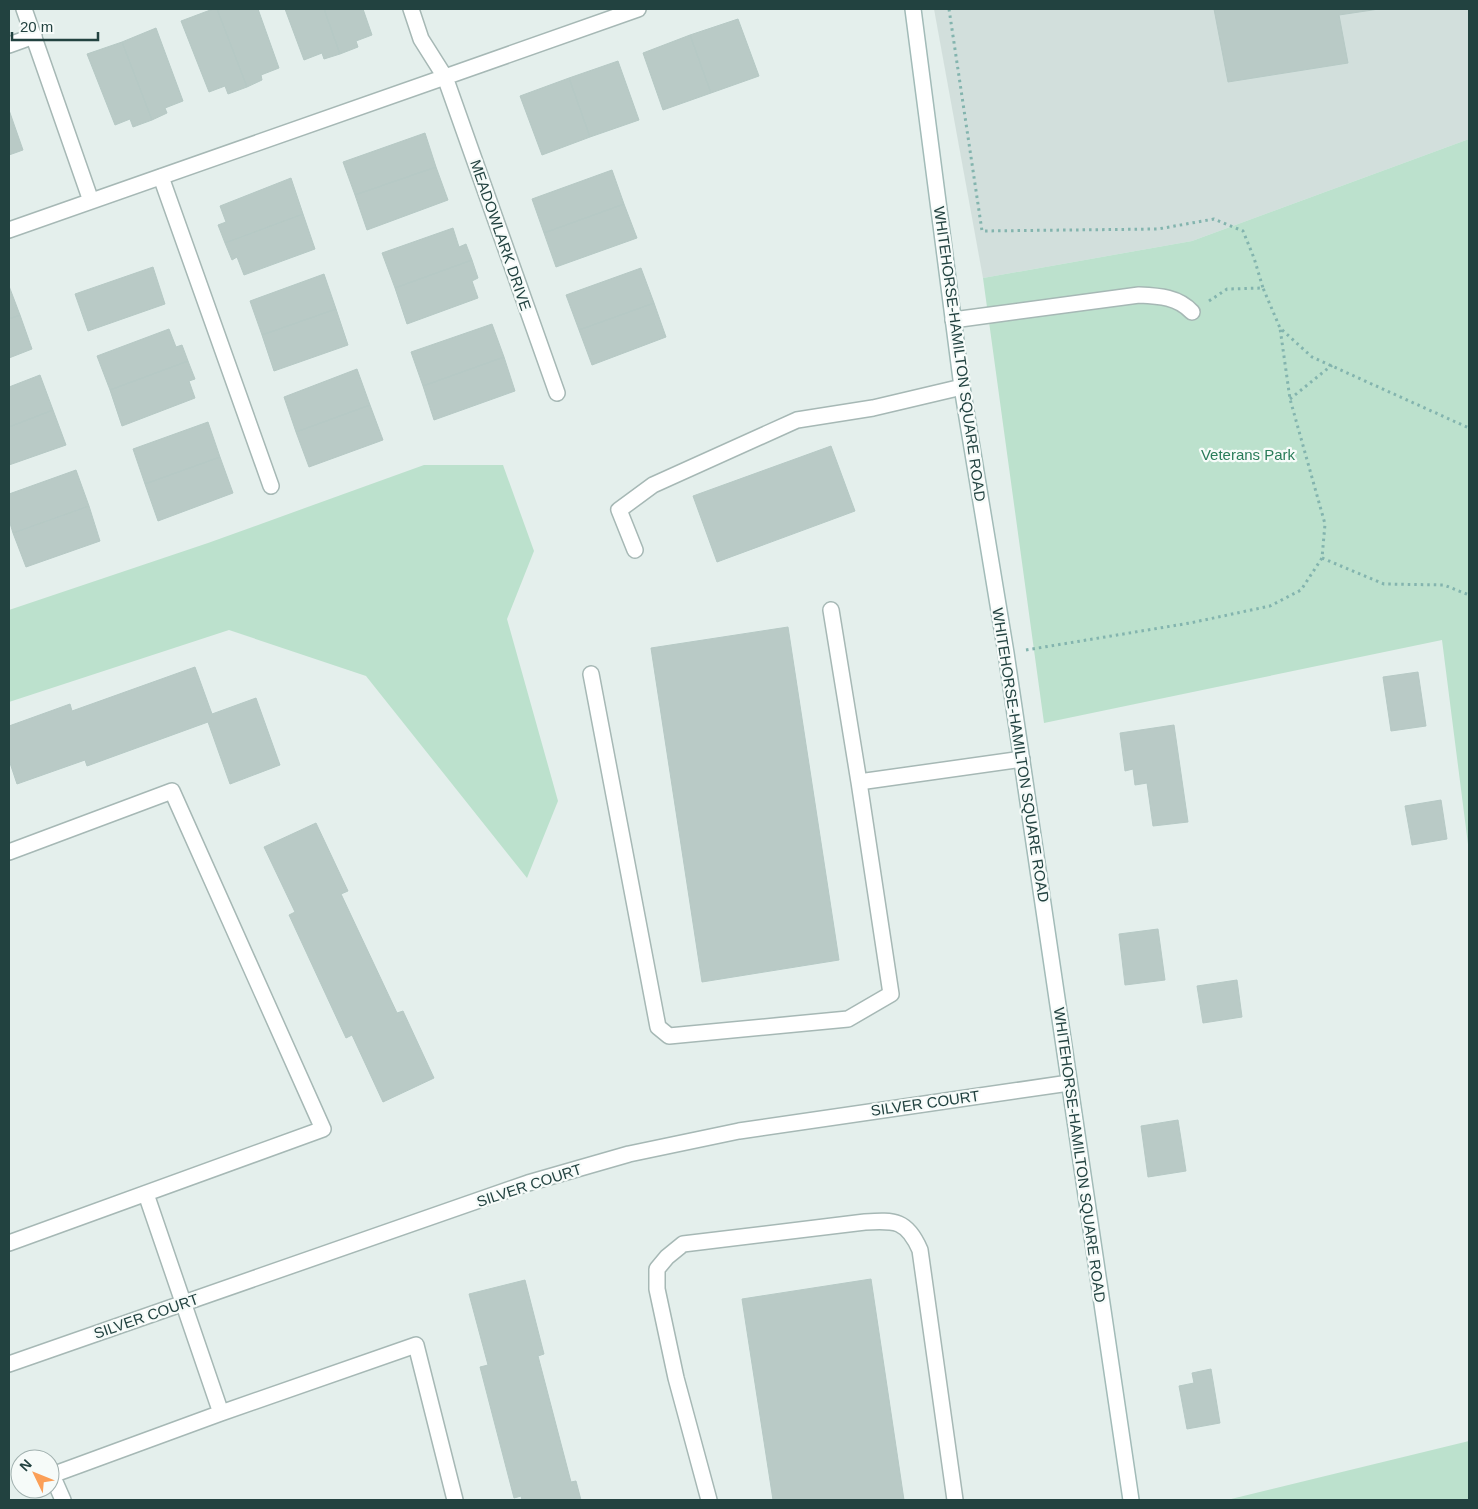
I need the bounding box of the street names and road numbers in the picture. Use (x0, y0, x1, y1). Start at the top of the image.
street label: MEADOWLARK DRIVE (467, 157, 535, 313)
street label: WHITEHORSE-HAMILTON SQUARE ROAD (931, 205, 989, 503)
street label: WHITEHORSE-HAMILTON SQUARE ROAD (989, 607, 1053, 904)
street label: WHITEHORSE-HAMILTON SQUARE ROAD (1051, 1006, 1109, 1304)
street label: SILVER COURT (870, 1087, 980, 1119)
street label: SILVER COURT (474, 1160, 584, 1210)
street label: SILVER COURT (91, 1290, 201, 1342)

